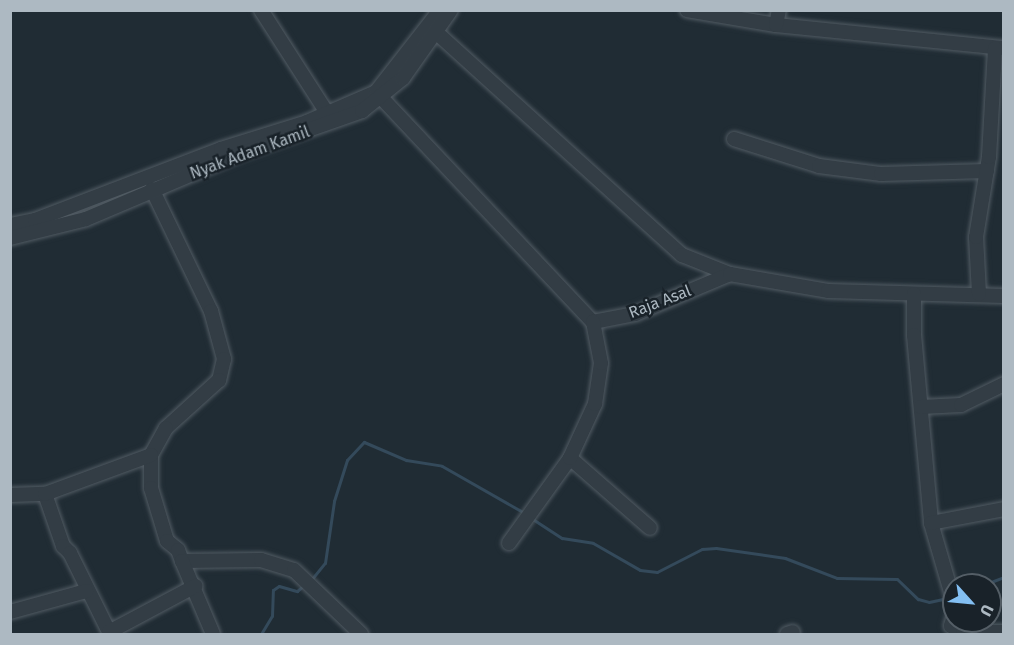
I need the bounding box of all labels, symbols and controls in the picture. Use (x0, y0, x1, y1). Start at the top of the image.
street label: Nyak Adam Kamil (188, 122, 312, 184)
street label: Raja Asal (626, 281, 694, 323)
north arrow (942, 573, 1002, 633)
text: U (976, 602, 998, 619)

